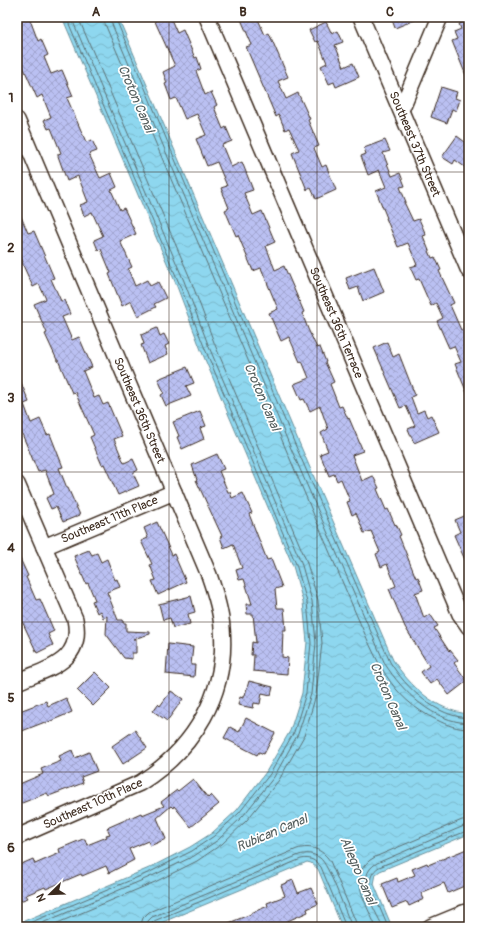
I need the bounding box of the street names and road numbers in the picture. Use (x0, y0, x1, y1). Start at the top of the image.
street label: Southeast 37th Street (386, 89, 444, 199)
street label: Southeast 36th Terrace (306, 265, 367, 381)
street label: Southeast 36th Street (110, 355, 169, 466)
street label: Southeast 11th Place (59, 492, 160, 546)
street label: Southeast 10th Place (41, 775, 145, 833)

